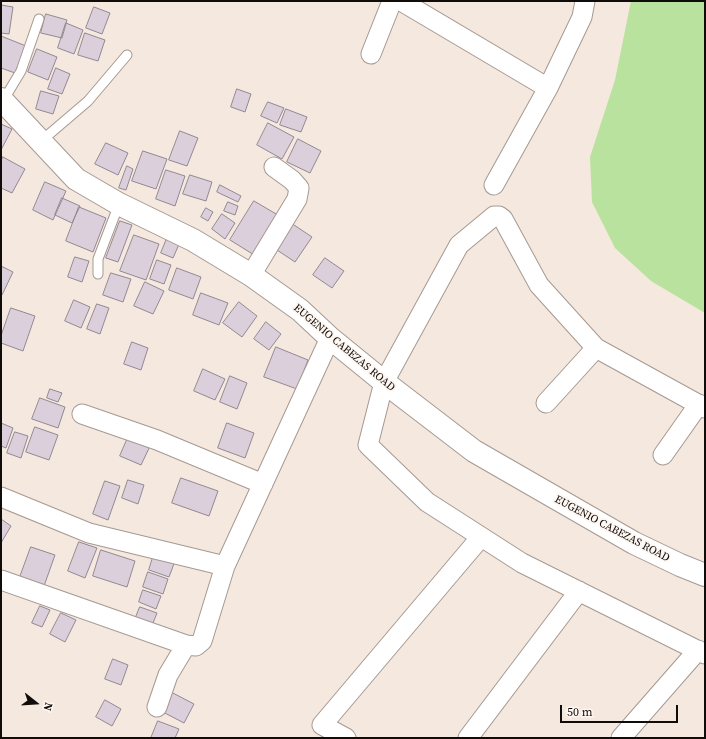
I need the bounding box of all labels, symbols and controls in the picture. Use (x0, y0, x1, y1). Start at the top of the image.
street label: EUGENIO CABEZAS ROAD (291, 302, 397, 394)
street label: EUGENIO CABEZAS ROAD (552, 493, 672, 565)
north arrow (16, 683, 56, 723)
scale bar (562, 697, 680, 723)
text: N (40, 701, 56, 713)
text: 50 m (567, 704, 593, 720)

